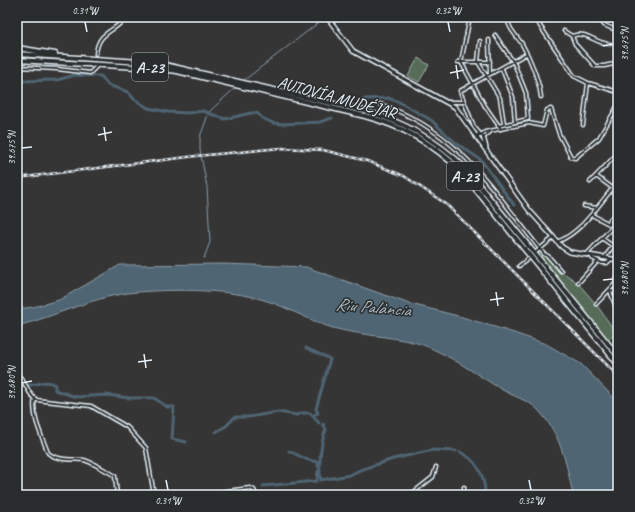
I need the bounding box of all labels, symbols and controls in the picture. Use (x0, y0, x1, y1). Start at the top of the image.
text: 0.31°W (72, 4, 100, 17)
text: 0.32°W (435, 4, 463, 17)
text: 39.675°N (618, 25, 631, 61)
road number: A-23 (132, 53, 168, 81)
street label: AUTOVÍA MUDÉJAR (275, 71, 400, 124)
text: 39.675°N (5, 129, 18, 165)
road number: A-23 (447, 162, 483, 190)
text: 39.680°N (618, 260, 631, 296)
water label: Riu Palància (335, 293, 413, 321)
text: 39.680°N (5, 364, 18, 400)
text: 0.31°W (155, 494, 183, 507)
text: 0.32°W (518, 494, 546, 507)

